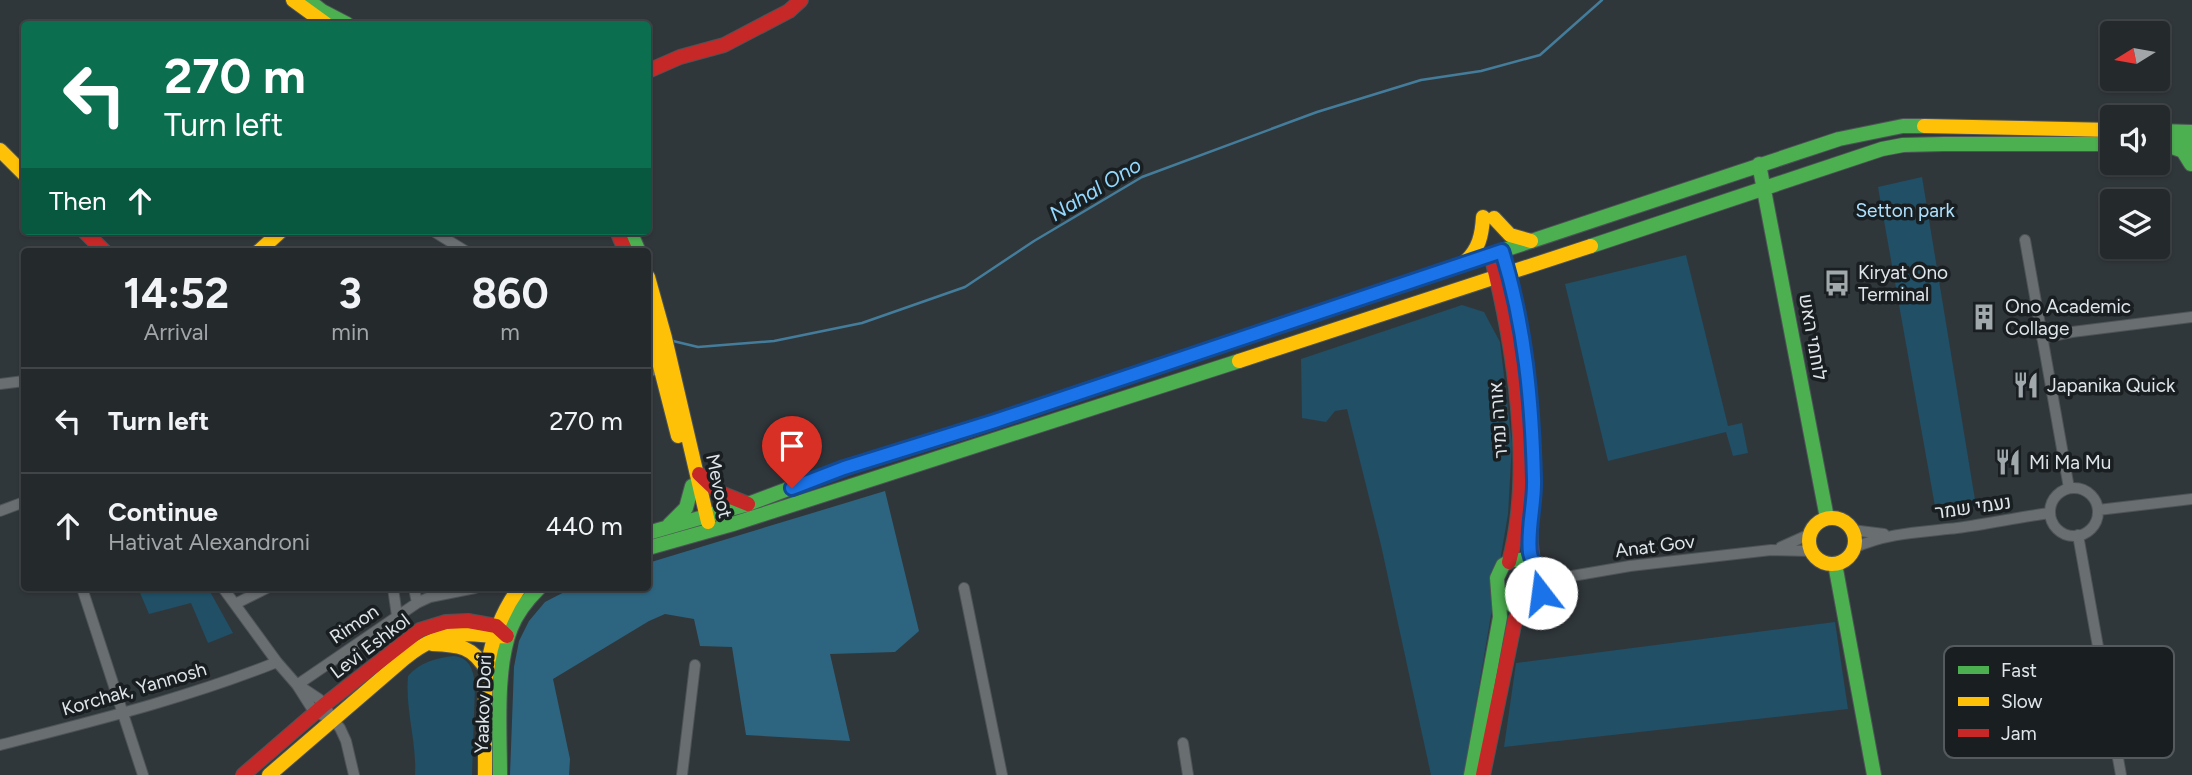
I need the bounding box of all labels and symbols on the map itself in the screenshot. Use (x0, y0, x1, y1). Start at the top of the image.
north arrow (2100, 21, 2170, 91)
water label: Nahal Ono (1045, 152, 1145, 226)
park label: Setton park (1855, 199, 1955, 222)
place label: Kiryat Ono Terminal (1858, 261, 1948, 306)
bus stop icon: Kiryat Ono Terminal (1822, 268, 1852, 298)
street label: לוחמי האש (1794, 292, 1832, 382)
place label: Ono Academic Collage (2005, 295, 2131, 340)
building icon: Ono Academic Collage (1969, 302, 1999, 332)
restaurant icon: Japanika Quick (2011, 370, 2041, 400)
place label: Japanika Quick (2047, 374, 2176, 397)
street label: אורה נמיר (1484, 381, 1512, 459)
pin (762, 416, 822, 488)
restaurant icon: Mi Ma Mu (1993, 447, 2023, 477)
place label: Mi Ma Mu (2029, 451, 2111, 474)
street label: Mevoot (701, 452, 737, 520)
street label: נעמי שמר (1933, 490, 2013, 524)
street label: Anat Gov (1614, 530, 1696, 562)
position arrow (1504, 556, 1578, 630)
street label: Rimon (325, 599, 383, 649)
street label: Levi Eshkol (326, 609, 414, 683)
legend (1944, 646, 2174, 758)
street label: Yaakov Dori (470, 654, 496, 754)
street label: Korchak, Yannosh (59, 657, 209, 721)
text: Fast (2001, 659, 2037, 682)
text: Slow (2001, 690, 2043, 713)
text: Jam (2001, 722, 2037, 745)

